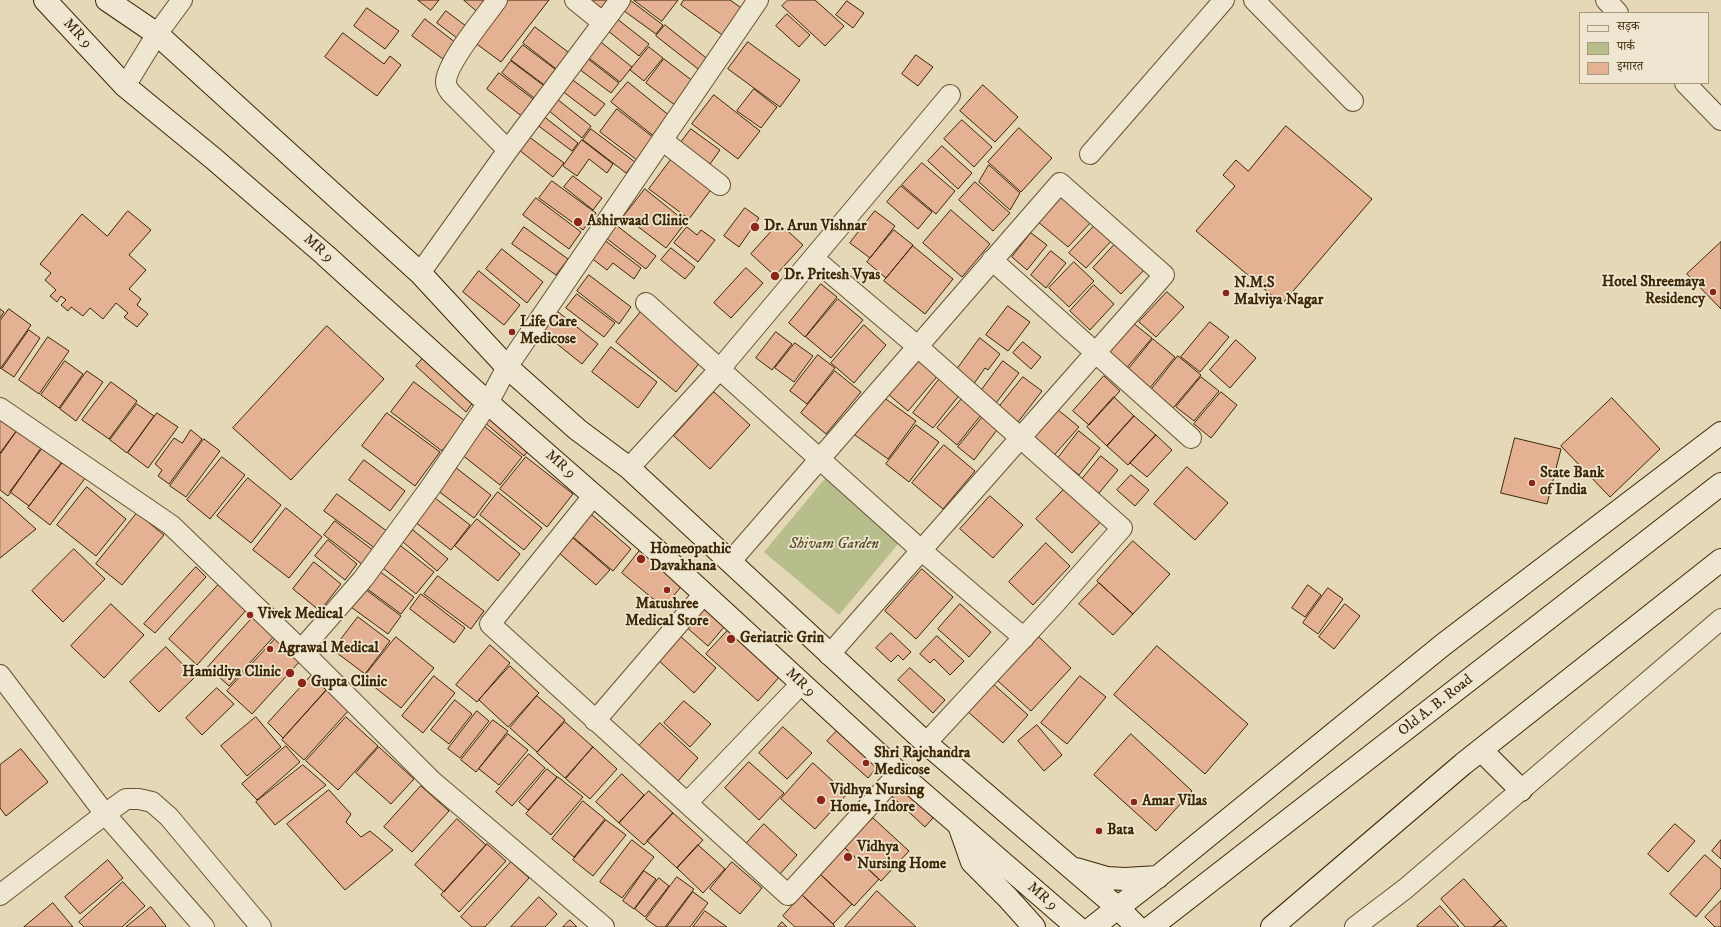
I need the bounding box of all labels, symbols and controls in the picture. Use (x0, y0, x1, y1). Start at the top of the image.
legend (1579, 12, 1709, 84)
street label: MR 9 (59, 15, 95, 53)
text: सड़क (1617, 19, 1640, 34)
text: पार्क (1617, 39, 1635, 54)
text: इमारत (1617, 59, 1643, 74)
place label: Ashirwaad Clinic (587, 213, 689, 231)
marker: Ashirwaad Clinic (572, 216, 584, 228)
place label: Dr. Arun Vishnar (764, 218, 867, 236)
marker: Dr. Arun Vishnar (749, 221, 761, 233)
street label: MR 9 (299, 231, 337, 267)
place label: Dr. Pritesh Vyas (784, 267, 880, 285)
marker: Dr. Pritesh Vyas (769, 270, 781, 282)
place label: Hotel Shreemaya Residency (1602, 274, 1705, 309)
place label: N.M.S Malviya Nagar (1234, 275, 1323, 310)
marker: Hotel Shreemaya Residency (1708, 287, 1718, 297)
marker: N.M.S Malviya Nagar (1221, 288, 1231, 298)
place label: Life Care Medicose (520, 314, 577, 349)
marker: Life Care Medicose (507, 327, 517, 337)
street label: MR 9 (541, 447, 579, 483)
place label: State Bank of India (1540, 465, 1604, 500)
marker: State Bank of India (1527, 478, 1537, 488)
park label: Shivam Garden (789, 536, 879, 554)
place label: Homeopathic Davakhana (650, 541, 731, 576)
marker: Homeopathic Davakhana (635, 553, 647, 565)
marker: Matushree Medical Store (662, 585, 672, 595)
place label: Matushree Medical Store (625, 596, 709, 631)
place label: Vivek Medical (258, 606, 343, 624)
marker: Vivek Medical (245, 610, 255, 620)
place label: Geriatric Grin (740, 630, 824, 648)
marker: Geriatric Grin (725, 633, 737, 645)
place label: Agrawal Medical (278, 640, 379, 658)
marker: Agrawal Medical (265, 644, 275, 654)
place label: Hamidiya Clinic (182, 664, 281, 682)
street label: MR 9 (781, 665, 819, 701)
marker: Hamidiya Clinic (284, 667, 296, 679)
street label: Old A. B. Road (1395, 671, 1477, 741)
place label: Gupta Clinic (311, 674, 387, 692)
marker: Gupta Clinic (296, 677, 308, 689)
place label: Shri Rajchandra Medicose (874, 745, 970, 780)
marker: Shri Rajchandra Medicose (861, 758, 871, 768)
place label: Vidhya Nursing Home, Indore (830, 782, 924, 817)
place label: Amar Vilas (1142, 793, 1207, 811)
marker: Vidhya Nursing Home, Indore (815, 794, 827, 806)
marker: Amar Vilas (1129, 797, 1139, 807)
place label: Bata (1107, 822, 1134, 840)
marker: Bata (1094, 826, 1104, 836)
place label: Vidhya Nursing Home (857, 839, 946, 874)
marker: Vidhya Nursing Home (842, 851, 854, 863)
street label: MR 9 (1023, 879, 1061, 915)

